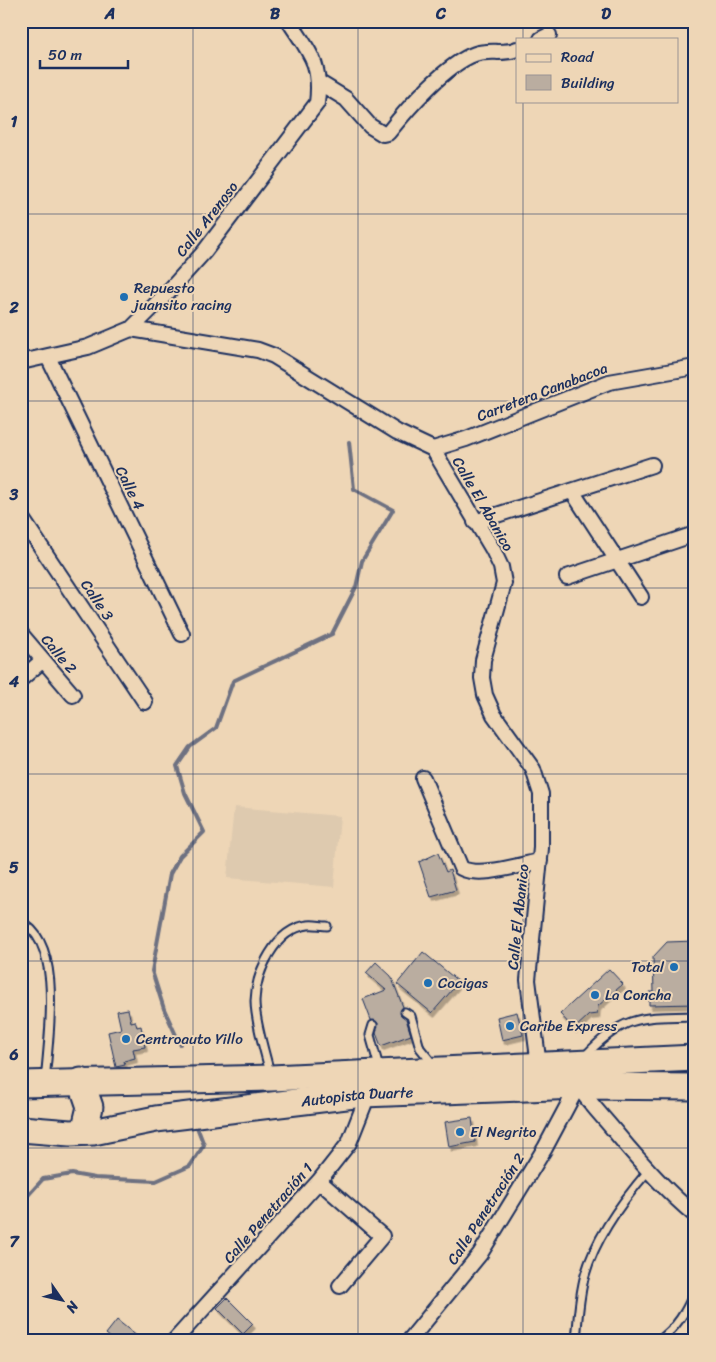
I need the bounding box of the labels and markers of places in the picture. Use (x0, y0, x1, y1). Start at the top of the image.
place label: Repuesto juansito racing (131, 275, 232, 318)
marker: Repuesto juansito racing (118, 291, 130, 303)
place label: Total (631, 954, 665, 980)
marker: Total (668, 961, 680, 973)
place label: Cocigas (438, 970, 489, 996)
marker: Cocigas (422, 977, 434, 989)
place label: La Concha (605, 982, 672, 1008)
marker: La Concha (589, 989, 601, 1001)
place label: Caribe Express (520, 1013, 617, 1039)
marker: Caribe Express (504, 1020, 516, 1032)
place label: Centroauto Yillo (136, 1026, 243, 1052)
marker: Centroauto Yillo (120, 1033, 132, 1045)
place label: El Negrito (470, 1119, 537, 1145)
marker: El Negrito (454, 1126, 466, 1138)

